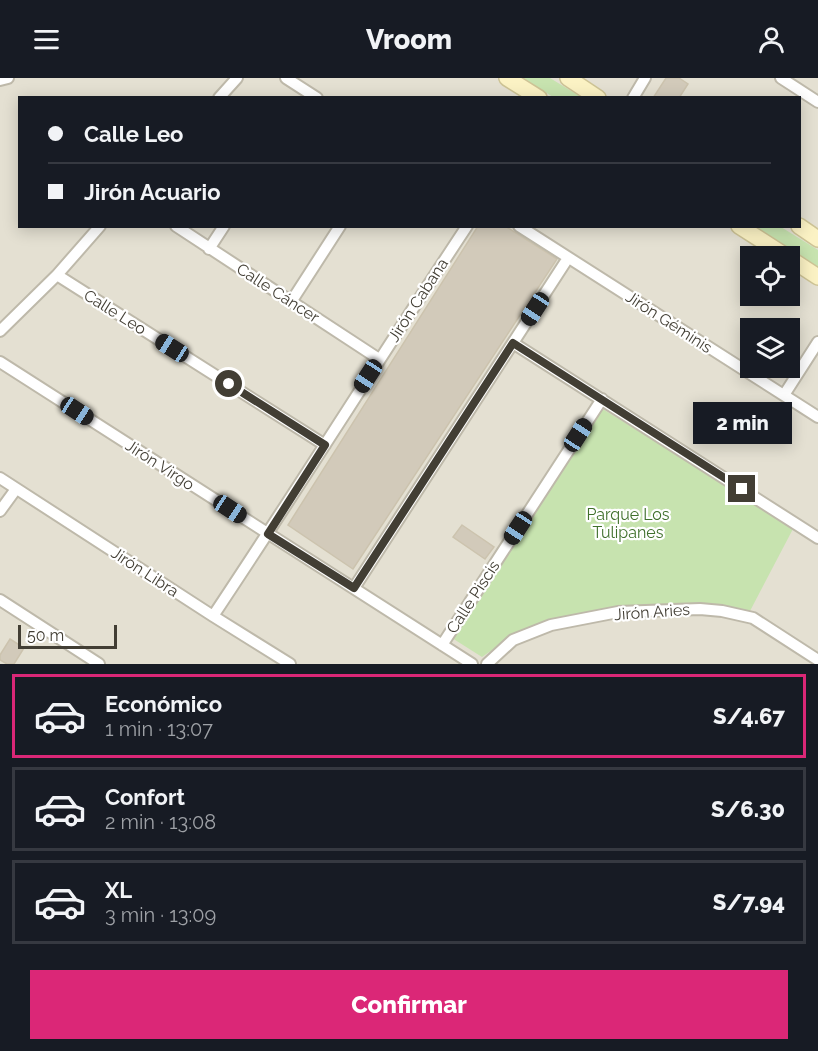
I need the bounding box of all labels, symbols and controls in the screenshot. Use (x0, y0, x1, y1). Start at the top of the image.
icon: menu (30, 23, 63, 56)
icon: person (755, 23, 788, 56)
text: Vroom (366, 24, 452, 55)
text: Calle Leo (84, 121, 183, 147)
text: Jirón Acuario (84, 179, 221, 205)
map controls (740, 246, 800, 378)
button: locate (740, 246, 800, 306)
street label: Jirón Cabana (384, 255, 452, 345)
street label: Calle Cáncer (233, 259, 323, 327)
street label: Calle Leo (80, 285, 150, 339)
street label: Jirón Géminis (622, 287, 716, 357)
car (518, 289, 552, 329)
button: layers (740, 318, 800, 378)
car (152, 331, 192, 365)
car (351, 356, 385, 396)
route start (215, 370, 242, 397)
car (57, 394, 97, 428)
callout: 2 min (692, 402, 792, 444)
text: 2 min (716, 411, 769, 435)
car (561, 415, 595, 455)
street label: Jirón Virgo (122, 436, 198, 494)
route end (728, 475, 755, 502)
car (210, 492, 250, 526)
park label: Parque Los Tulipanes (586, 505, 670, 542)
car (501, 508, 535, 548)
street label: Jirón Libra (108, 543, 182, 601)
street label: Calle Piscis (442, 557, 504, 637)
street label: Jirón Aries (613, 600, 691, 624)
scale bar (18, 622, 117, 650)
text: 50 m (27, 626, 64, 645)
icon: car (33, 689, 87, 743)
text: Económico (105, 691, 222, 717)
text: S/4.67 (713, 703, 785, 729)
text: 1 min · 13:07 (105, 717, 213, 741)
icon: car (33, 782, 87, 836)
text: Confort (105, 784, 185, 810)
text: S/6.30 (711, 796, 785, 822)
text: 2 min · 13:08 (105, 810, 216, 834)
icon: car (33, 875, 87, 929)
text: XL (105, 877, 132, 903)
text: S/7.94 (713, 889, 785, 915)
text: 3 min · 13:09 (105, 903, 216, 927)
button: Confirmar (30, 970, 788, 1039)

